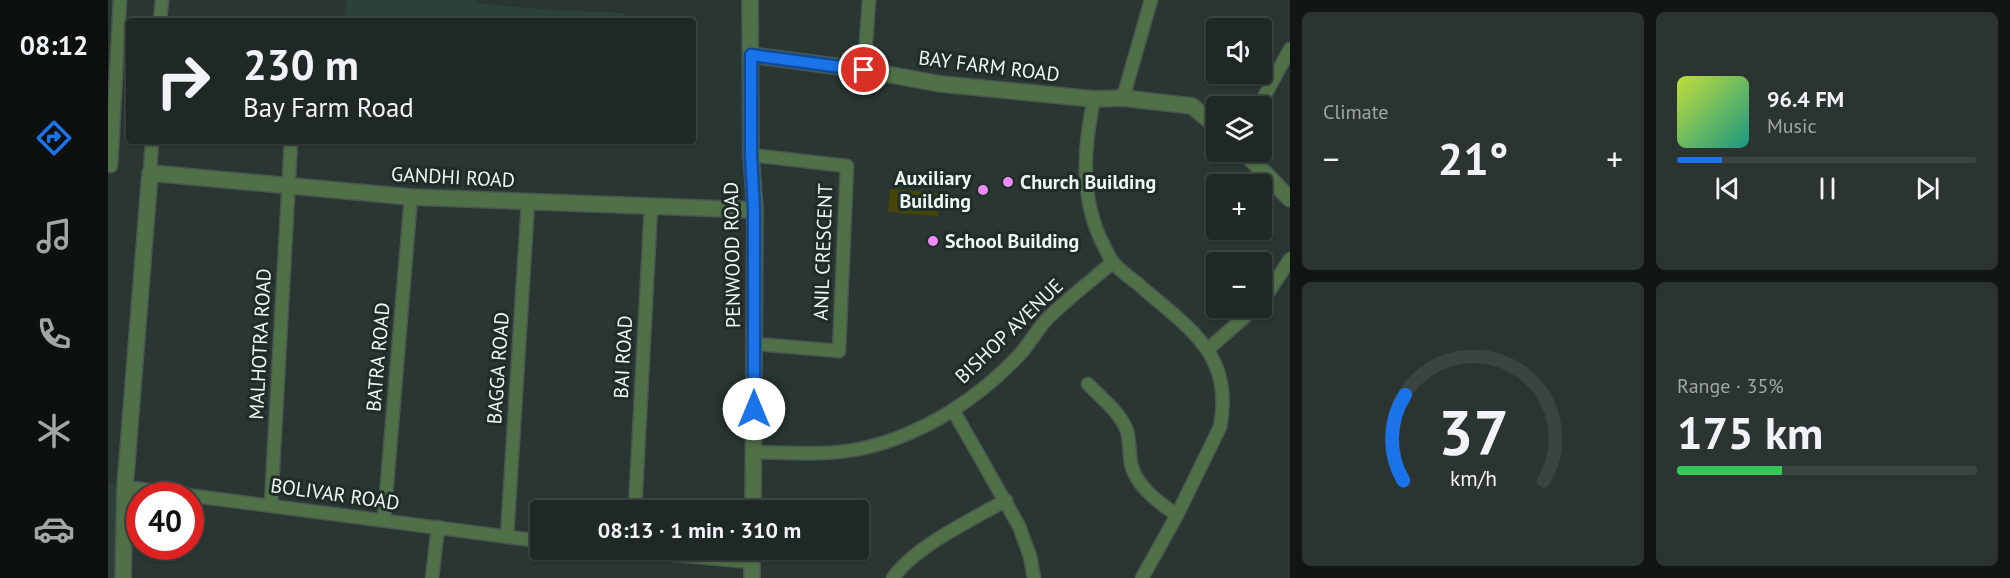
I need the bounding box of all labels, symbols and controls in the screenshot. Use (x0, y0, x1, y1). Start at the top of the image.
map controls (1206, 18, 1272, 318)
button: sound (1206, 18, 1272, 84)
text: 08:12 (20, 28, 88, 62)
text: 230 m (243, 37, 359, 92)
icon: right (144, 42, 222, 120)
pin (838, 44, 889, 95)
street label: BAY FARM ROAD (917, 44, 1061, 88)
icon: arrive (847, 53, 880, 86)
text: 96.4 FM (1767, 85, 1844, 113)
text: Bay Farm Road (243, 90, 414, 124)
button: layers (1206, 96, 1272, 162)
text: Climate (1323, 99, 1389, 125)
text: Music (1767, 113, 1816, 139)
icon: directions (33, 117, 75, 159)
text: 21° (1438, 129, 1508, 187)
text: − (1323, 137, 1340, 180)
text: + (1606, 137, 1623, 180)
street label: GANDHI ROAD (390, 161, 516, 193)
place label: Auxiliary Building (895, 165, 971, 214)
place label: Church Building (1020, 169, 1156, 195)
icon: previous (1711, 172, 1744, 205)
icon: pause (1811, 172, 1844, 205)
icon: next (1911, 172, 1944, 205)
button: + (1206, 174, 1272, 240)
marker: Church Building (1001, 175, 1015, 189)
street label: PENWOOD ROAD (718, 182, 746, 328)
street label: ANIL CRESCENT (808, 183, 838, 321)
marker: Auxiliary Building (976, 183, 990, 197)
icon: music (33, 215, 75, 257)
place label: School Building (945, 228, 1079, 254)
marker: School Building (926, 234, 940, 248)
button: − (1206, 252, 1272, 318)
street label: MALHOTRA ROAD (243, 268, 277, 420)
street label: BISHOP AVENUE (949, 273, 1069, 389)
street label: BATRA ROAD (360, 301, 396, 413)
street label: BAGGA ROAD (481, 311, 515, 425)
icon: phone (33, 313, 75, 355)
street label: BAI ROAD (608, 315, 638, 399)
text: Range · 35% (1677, 373, 1784, 399)
position arrow (722, 377, 786, 441)
text: 37 (1438, 391, 1508, 472)
text: 175 km (1677, 403, 1823, 461)
icon: climate (33, 410, 75, 452)
text: km/h (1449, 464, 1496, 492)
street label: BOLIVAR ROAD (269, 472, 401, 516)
speed limit sign: 40 (126, 482, 204, 560)
icon: car (33, 508, 75, 550)
text: 08:13 · 1 min · 310 m (598, 516, 801, 544)

